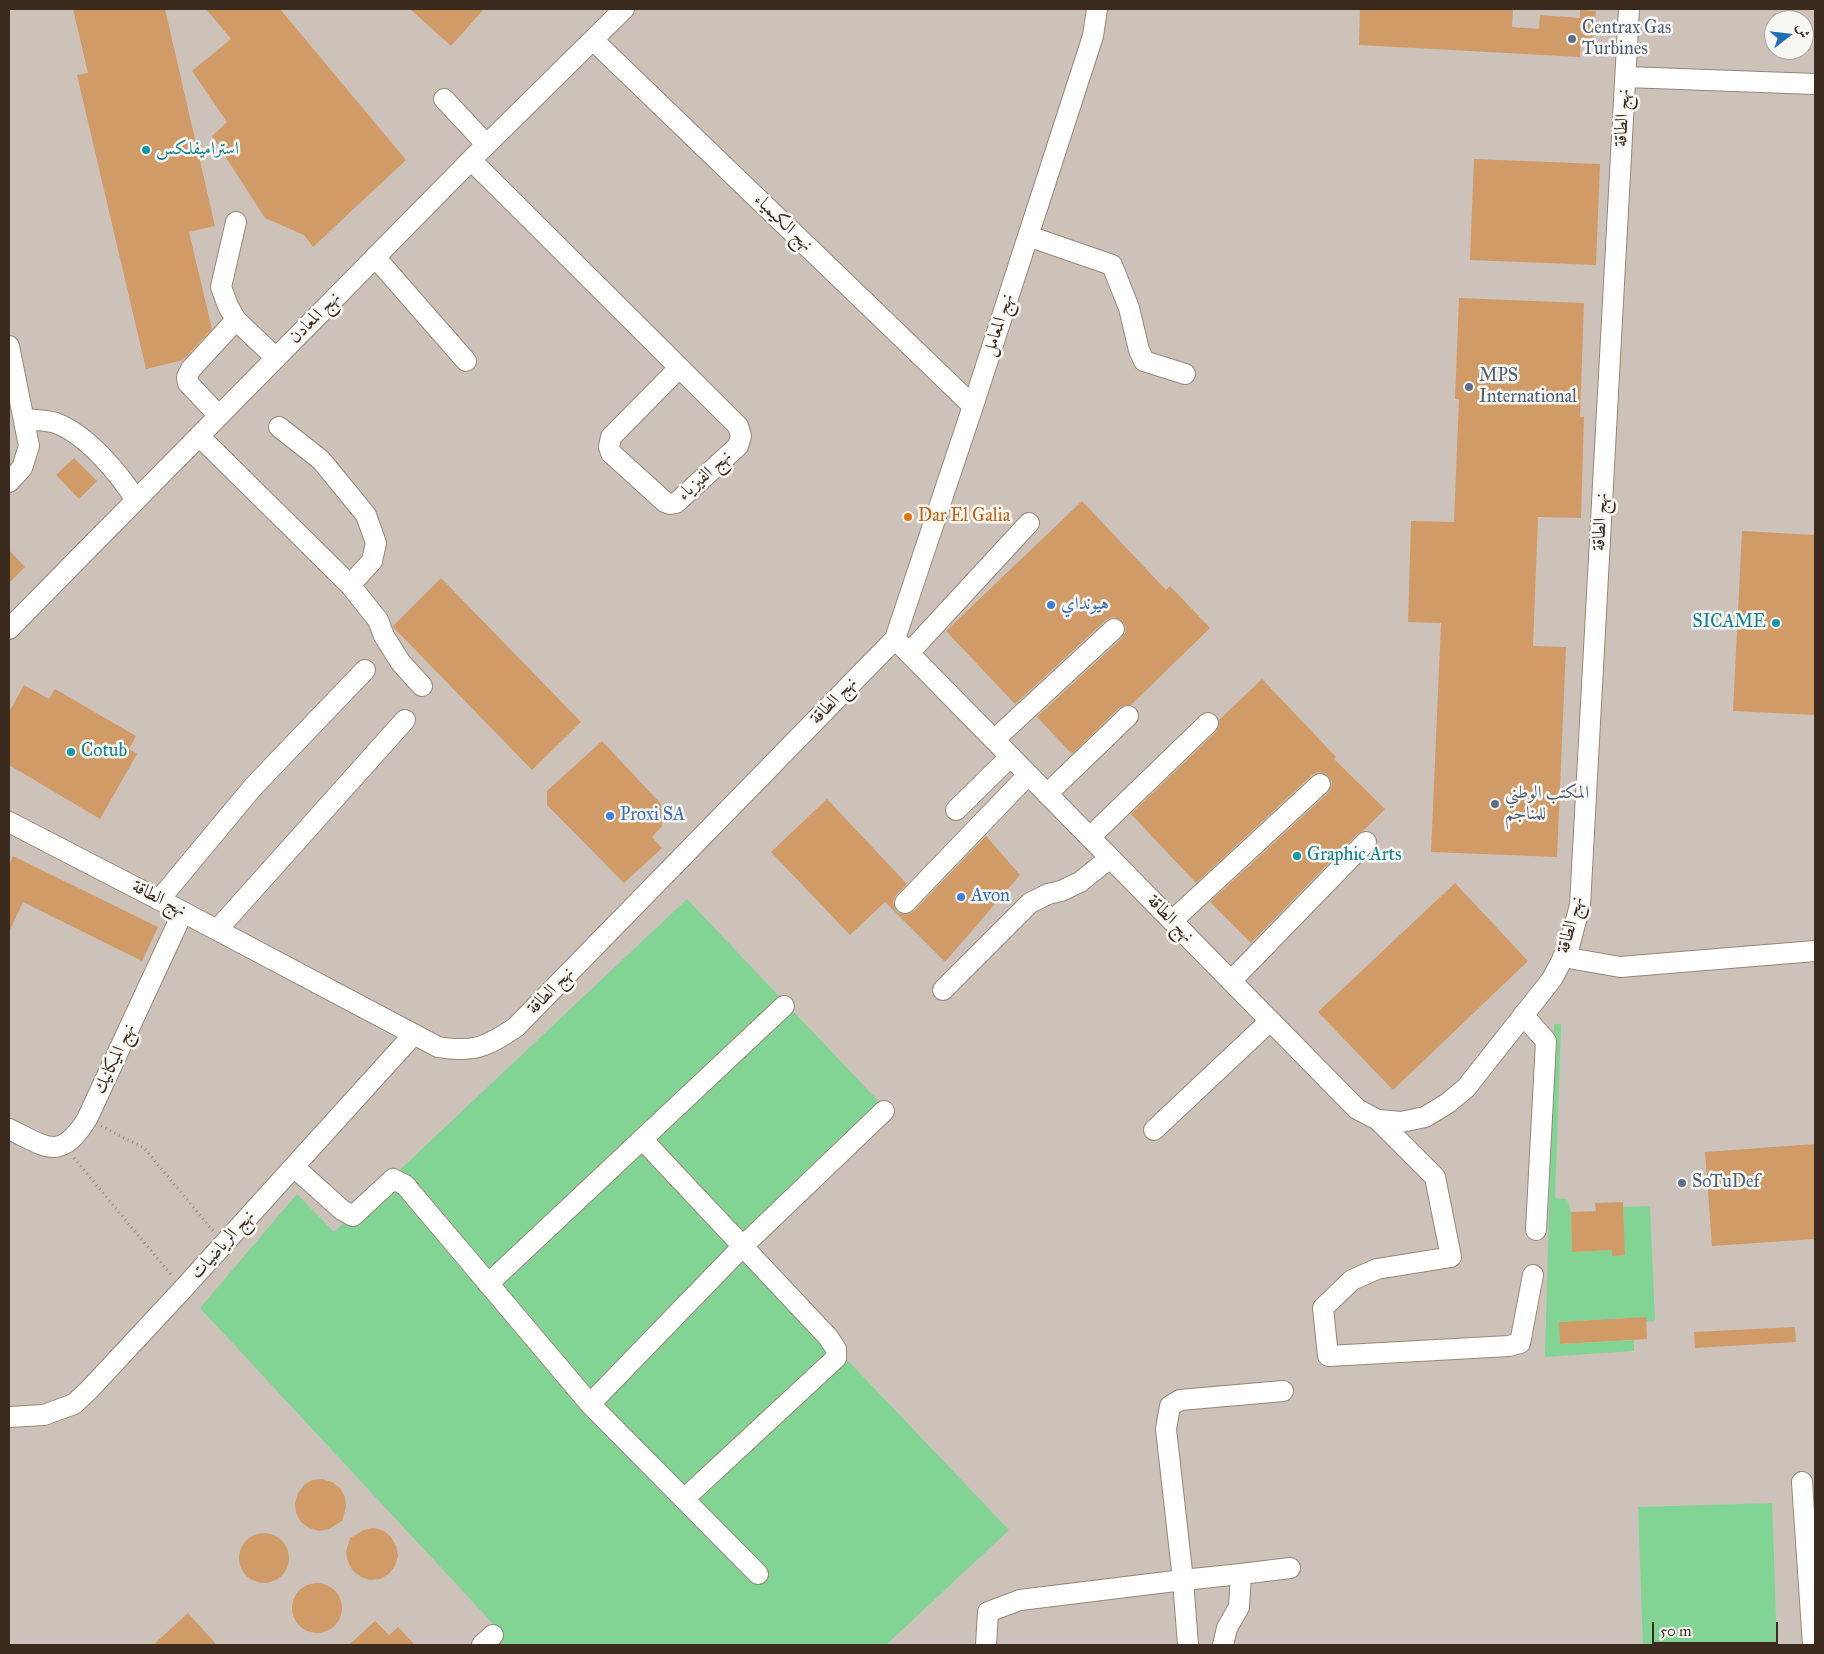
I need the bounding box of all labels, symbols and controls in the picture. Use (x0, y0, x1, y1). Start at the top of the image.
north arrow (1764, 10, 1814, 60)
place label: Centrax Gas Turbines (1582, 18, 1671, 60)
text: ش (1793, 22, 1813, 40)
marker: Centrax Gas Turbines (1566, 33, 1578, 45)
street label: نهج الطاقة (1611, 88, 1635, 148)
place label: استراميفلكس (156, 139, 239, 161)
marker: استراميفلكس (140, 144, 152, 156)
street label: نهج الكيمياء (749, 190, 817, 256)
street label: نهج المعادن (285, 288, 345, 348)
street label: نهج المعامل (979, 291, 1019, 359)
place label: MPS International (1479, 366, 1577, 408)
marker: MPS International (1463, 381, 1475, 393)
street label: نهج الفيزياء (674, 446, 736, 506)
street label: نهج الطاقة (1589, 492, 1613, 552)
place label: Dar El Galia (918, 506, 1010, 528)
marker: Dar El Galia (902, 511, 914, 523)
place label: هيونداي (1061, 594, 1109, 616)
marker: هيونداي (1045, 599, 1057, 611)
place label: SICAME (1692, 612, 1766, 634)
marker: SICAME (1770, 617, 1782, 629)
street label: نهج الطاقة (806, 673, 862, 729)
place label: Cotub (81, 741, 127, 763)
marker: Cotub (65, 746, 77, 758)
place label: المكتب الوطني للمناجم (1505, 783, 1589, 826)
marker: المكتب الوطني للمناجم (1489, 798, 1501, 810)
place label: Proxi SA (620, 805, 685, 827)
marker: Proxi SA (604, 810, 616, 822)
place label: Graphic Arts (1307, 845, 1402, 867)
marker: Graphic Arts (1291, 850, 1303, 862)
street label: نهج الطاقة (128, 876, 190, 922)
place label: Avon (971, 886, 1010, 908)
marker: Avon (955, 891, 967, 903)
street label: نهج الطاقة (1142, 891, 1198, 947)
street label: نهج الطاقة (1553, 894, 1589, 956)
street label: نهج الطاقة (523, 963, 579, 1019)
street label: نهج الميكانيك (89, 1020, 141, 1098)
place label: SoTuDef (1692, 1172, 1760, 1194)
marker: SoTuDef (1676, 1177, 1688, 1189)
street label: نهج الرياضيات (186, 1206, 260, 1284)
scale bar (1654, 1612, 1780, 1644)
text: 50 m (1660, 1622, 1692, 1640)

